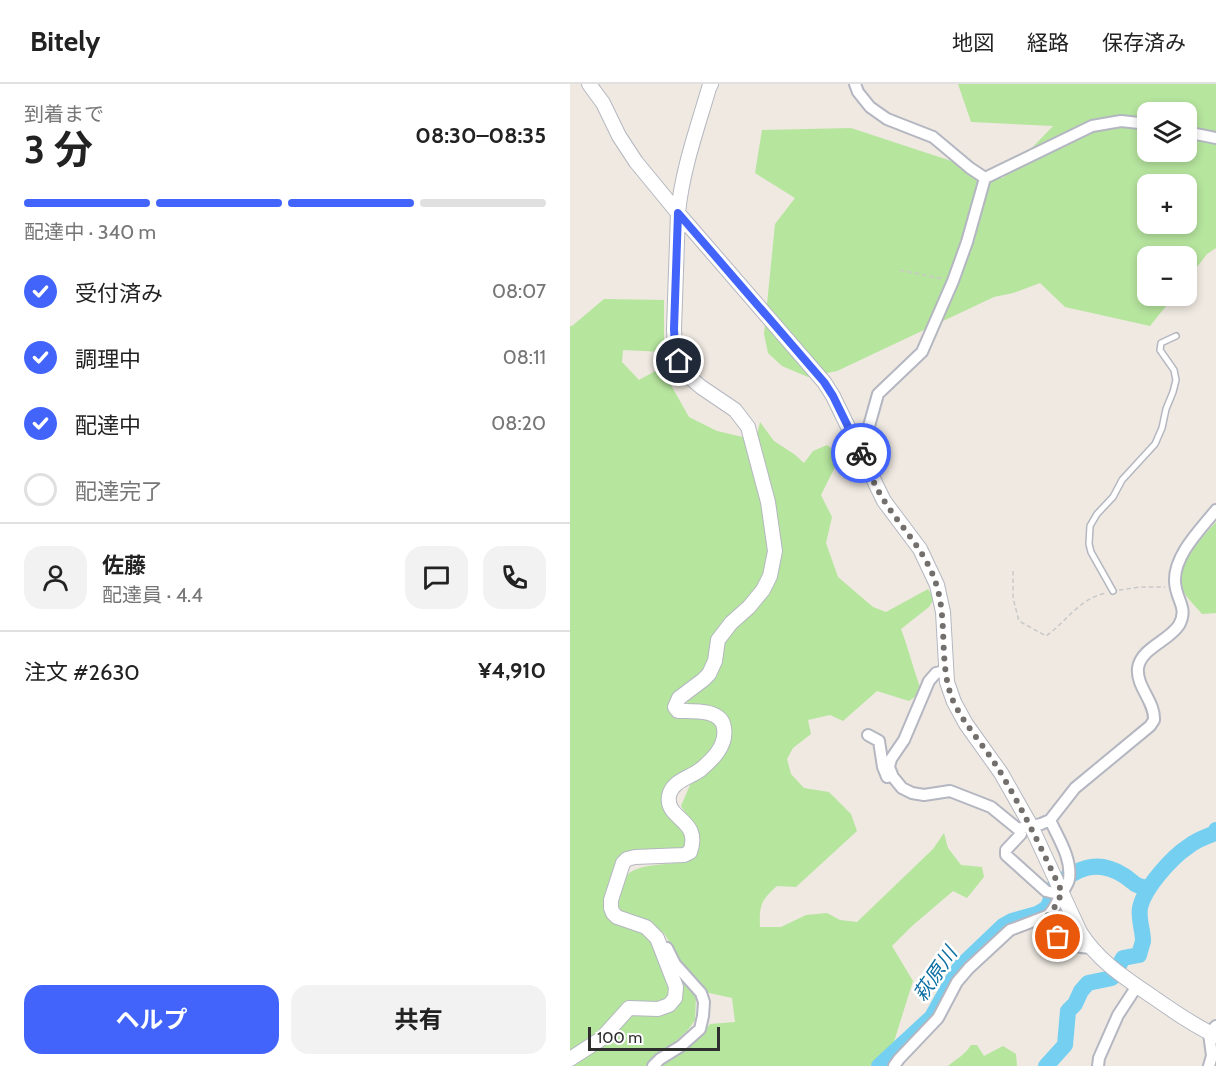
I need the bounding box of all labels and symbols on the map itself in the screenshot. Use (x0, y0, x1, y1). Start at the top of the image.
pin (653, 335, 704, 386)
courier (831, 423, 891, 483)
pin (1032, 911, 1083, 962)
water label: 萩原川 (908, 941, 963, 1006)
scale bar (588, 1024, 720, 1052)

